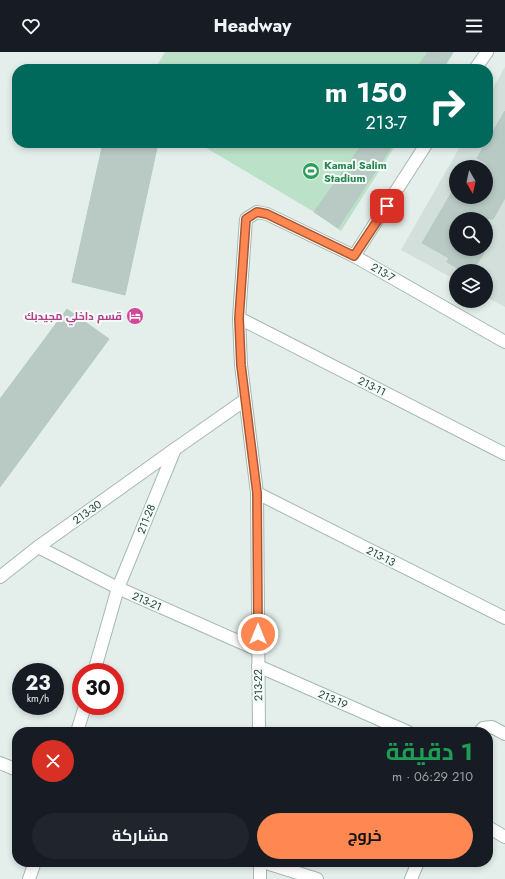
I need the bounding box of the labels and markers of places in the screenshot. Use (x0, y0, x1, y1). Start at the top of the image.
place label: Kamal Salim Stadium (324, 157, 387, 186)
sports icon: Kamal Salim Stadium (301, 161, 321, 181)
pin (370, 189, 404, 223)
hotel icon: قسم داخلي مجيدبك (125, 306, 145, 326)
place label: قسم داخلي مجيدبك (25, 308, 122, 326)

